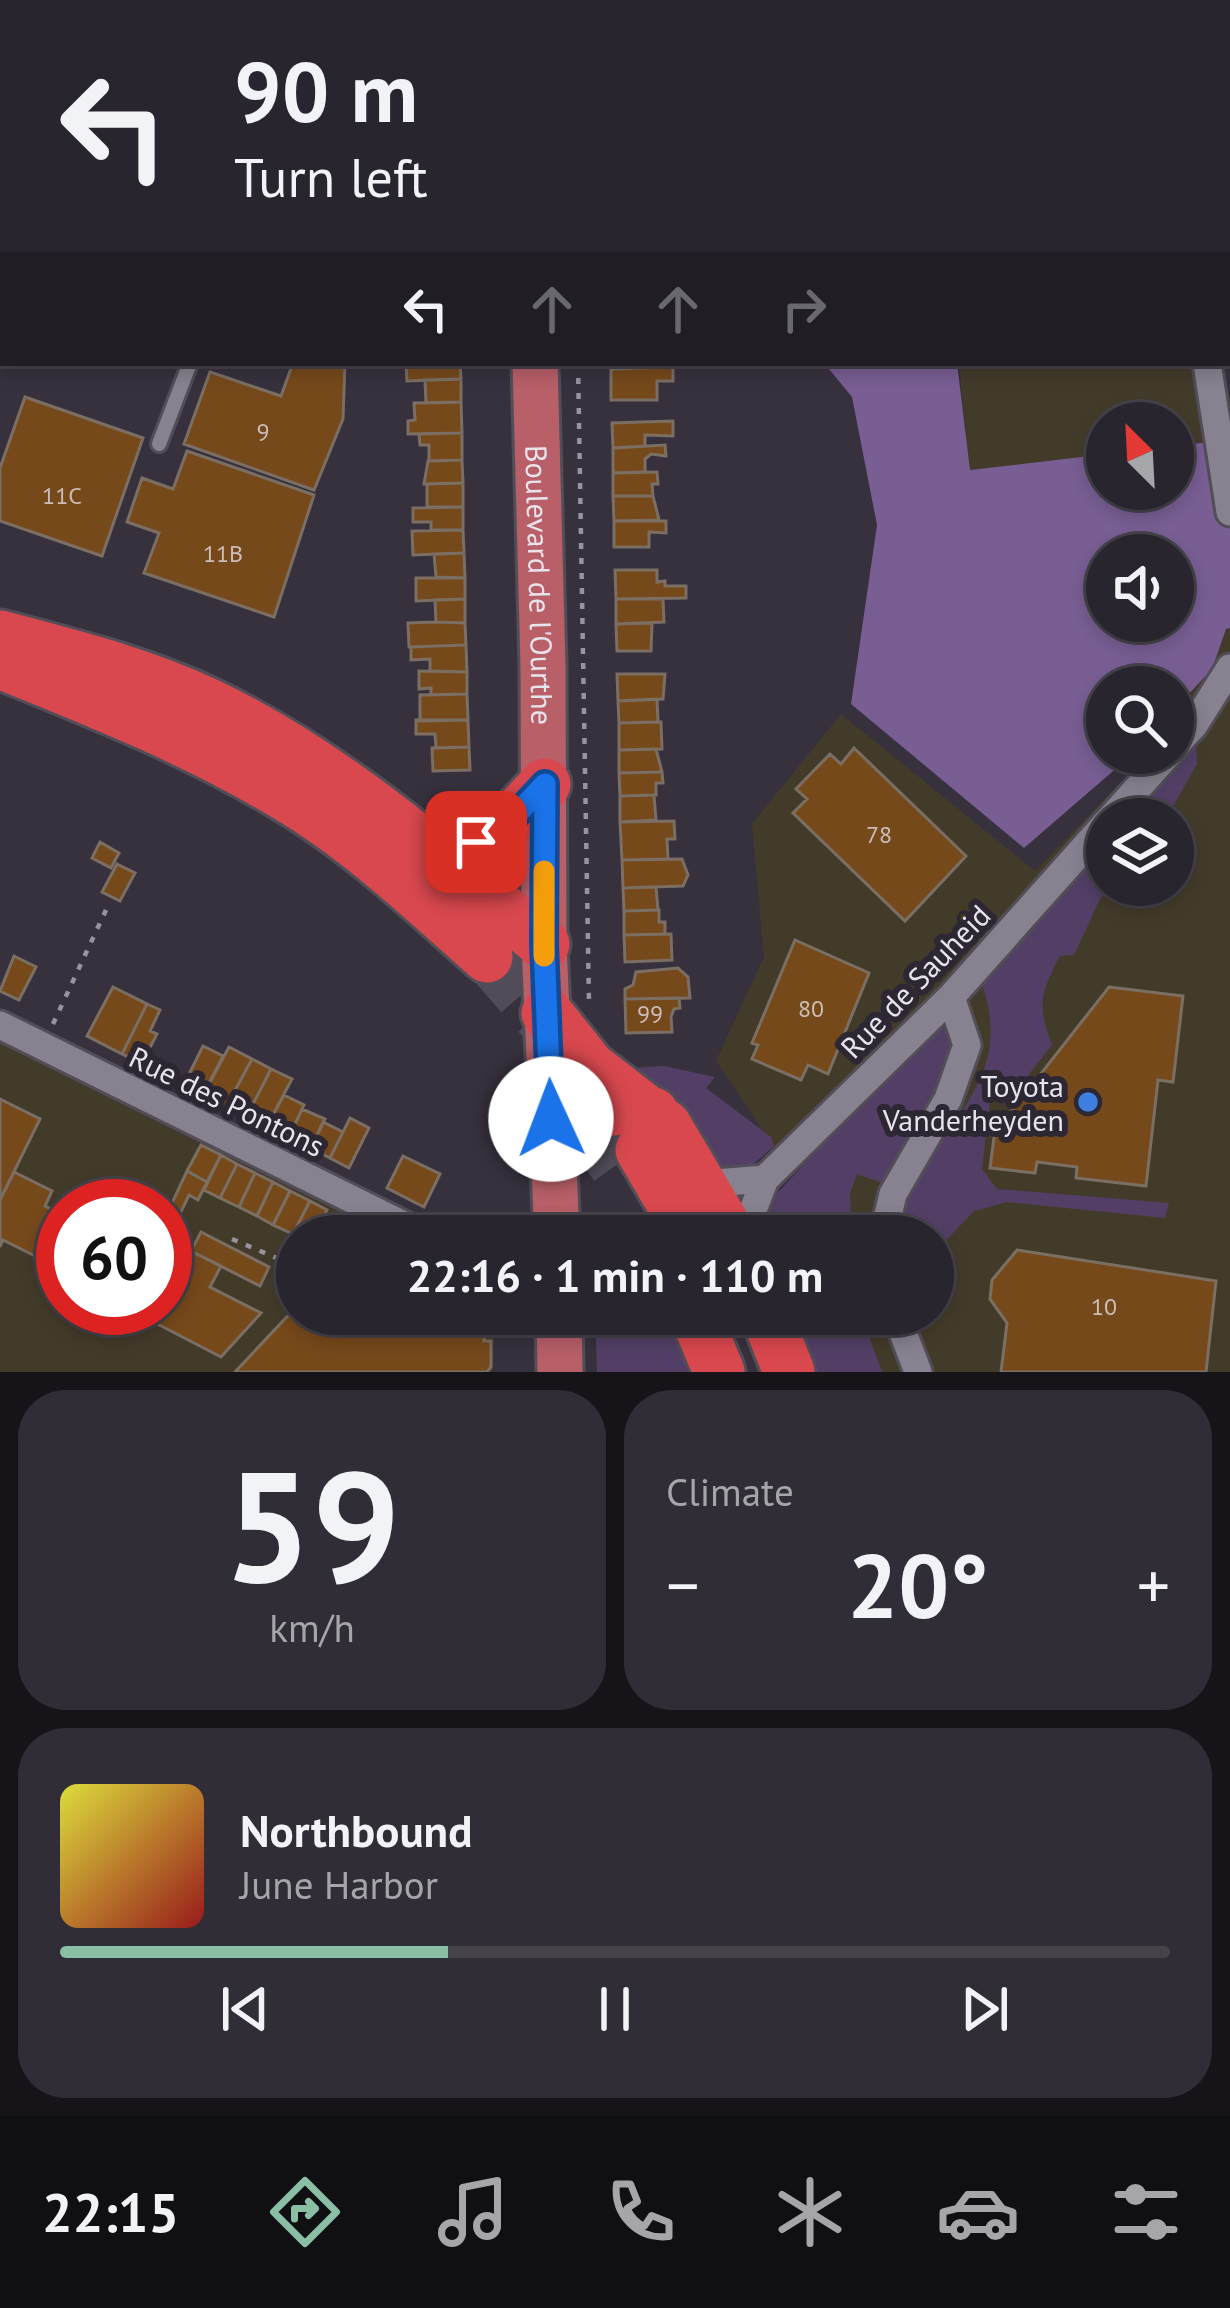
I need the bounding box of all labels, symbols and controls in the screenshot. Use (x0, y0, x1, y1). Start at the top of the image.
text: 90 m (234, 36, 418, 145)
icon: left (36, 48, 192, 204)
text: Turn left (234, 142, 428, 212)
icon: left (393, 276, 459, 342)
icon: ahead (519, 276, 585, 342)
icon: ahead (645, 276, 711, 342)
icon: right (771, 276, 837, 342)
north arrow (1086, 402, 1194, 510)
map controls (1086, 402, 1194, 906)
house number: 9 (256, 416, 270, 447)
street label: Boulevard de l'Ourthe (518, 444, 563, 725)
house number: 11C (42, 480, 82, 511)
button: sound (1086, 534, 1194, 642)
house number: 11B (203, 538, 243, 569)
button: search (1086, 666, 1194, 774)
pin (425, 791, 527, 893)
button: layers (1086, 798, 1194, 906)
icon: arrive (443, 809, 509, 875)
house number: 78 (866, 819, 892, 850)
street label: Rue de Sauheid (832, 896, 998, 1066)
house number: 80 (798, 993, 824, 1024)
house number: 99 (637, 998, 663, 1029)
street label: Rue des Pontons (123, 1037, 331, 1165)
position arrow (488, 1056, 614, 1182)
place label: Toyota Vanderheyden (882, 1066, 1064, 1139)
marker: Toyota Vanderheyden (1075, 1089, 1101, 1115)
speed limit sign: 60 (36, 1179, 192, 1335)
text: 22:16 · 1 min · 110 m (407, 1246, 823, 1304)
house number: 10 (1091, 1291, 1117, 1322)
text: 59 (224, 1423, 400, 1625)
text: Climate (666, 1466, 794, 1517)
text: 20° (847, 1526, 989, 1643)
text: − (666, 1542, 699, 1627)
text: + (1137, 1542, 1170, 1627)
text: km/h (269, 1602, 355, 1653)
text: Northbound (240, 1801, 472, 1859)
text: June Harbor (240, 1859, 438, 1910)
icon: previous (212, 1976, 278, 2042)
icon: pause (582, 1976, 648, 2042)
icon: next (952, 1976, 1018, 2042)
icon: directions (263, 2170, 347, 2254)
icon: music (431, 2170, 515, 2254)
icon: phone (599, 2170, 683, 2254)
icon: climate (768, 2170, 852, 2254)
icon: car (936, 2170, 1020, 2254)
icon: filters (1104, 2170, 1188, 2254)
text: 22:15 (42, 2177, 179, 2247)

